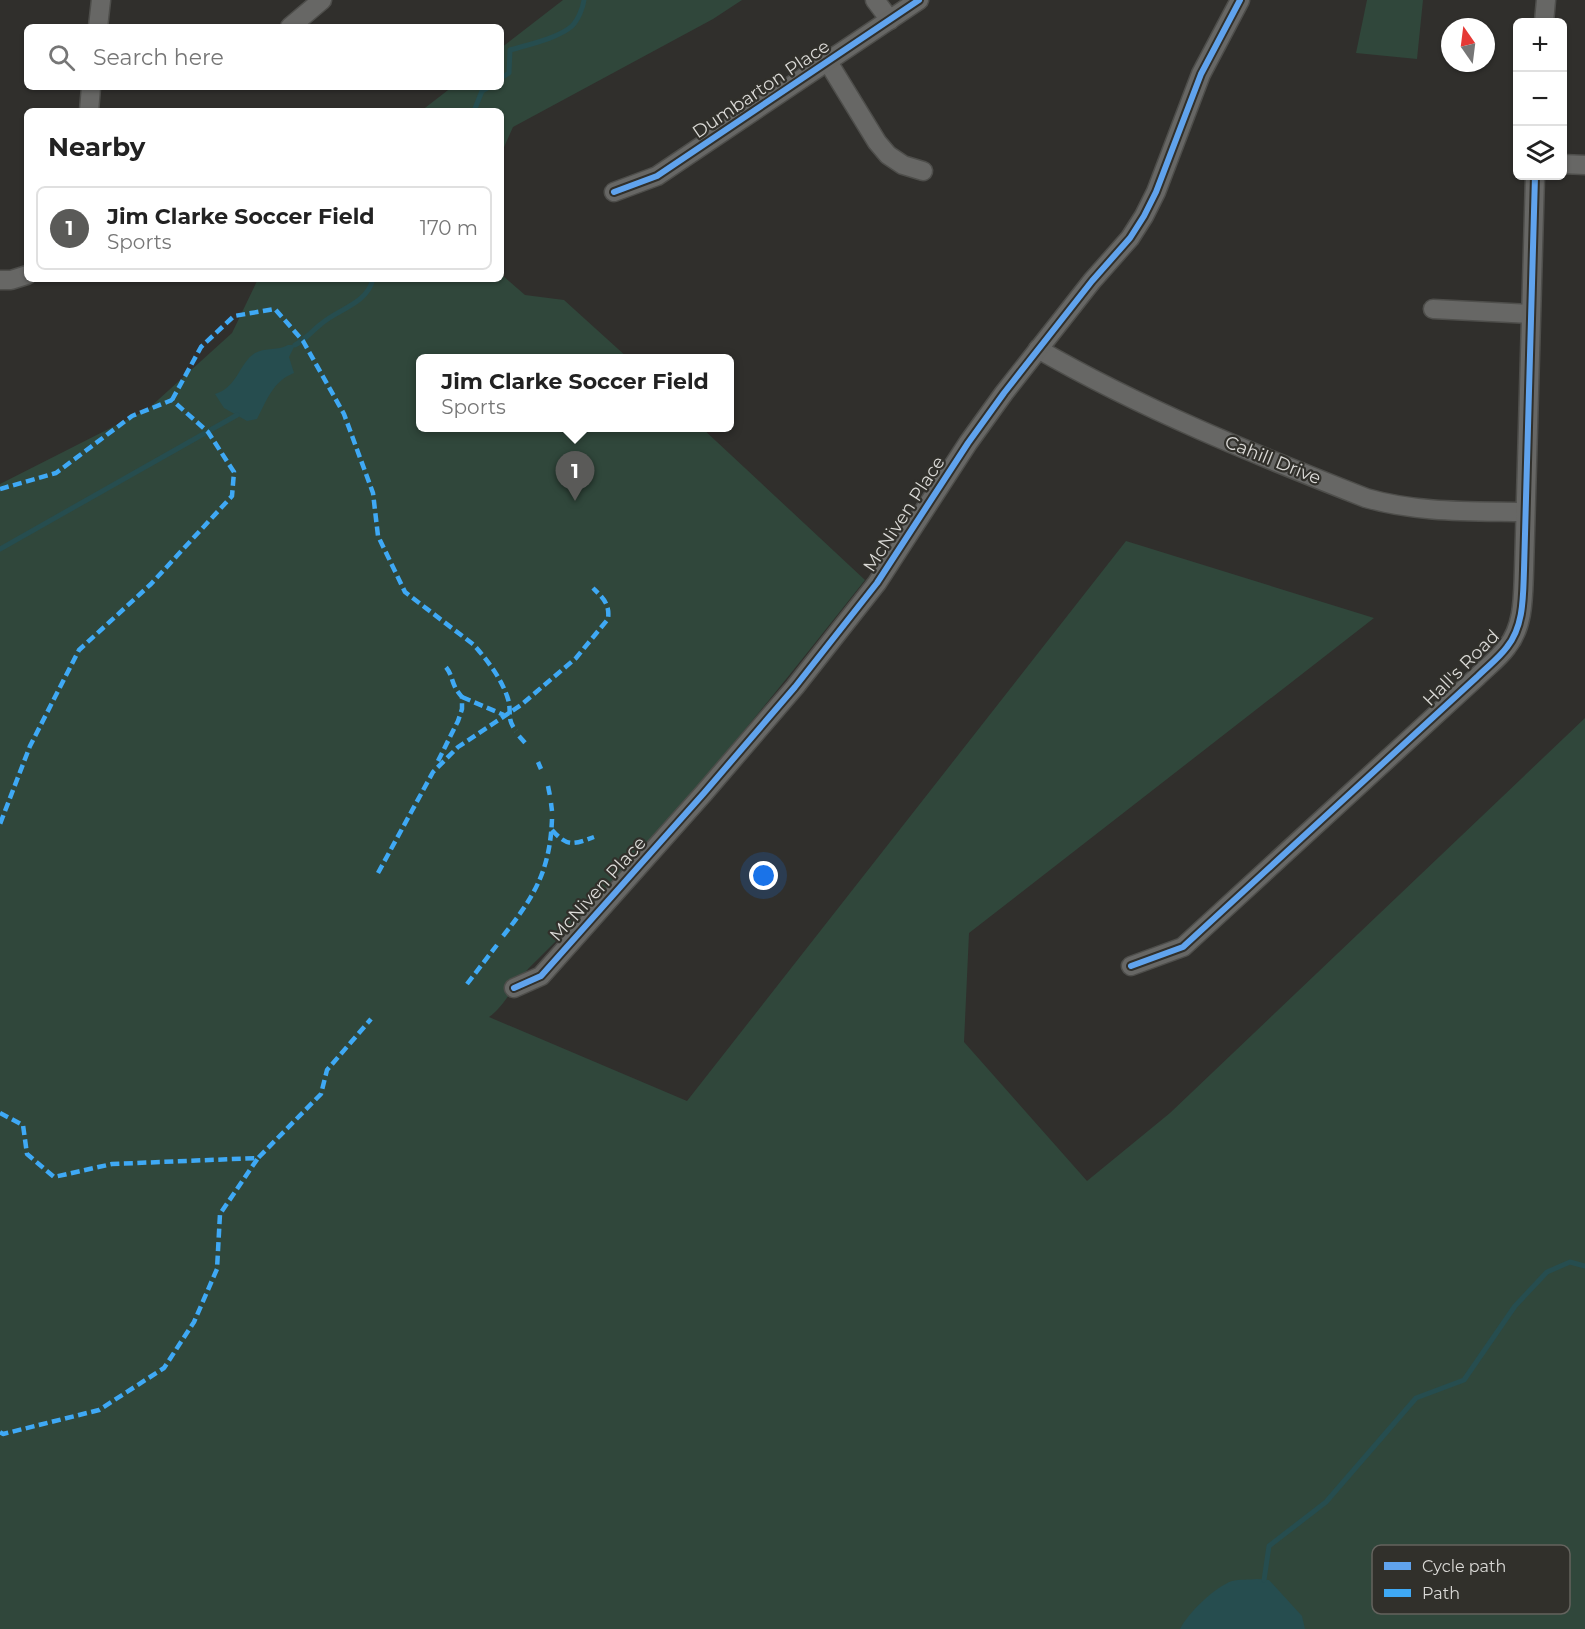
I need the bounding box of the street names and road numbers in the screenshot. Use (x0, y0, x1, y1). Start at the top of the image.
street label: Dumbarton Place (688, 35, 834, 143)
street label: Cahill Drive (1222, 431, 1324, 489)
street label: McNiven Place (858, 452, 950, 576)
street label: Hall's Road (1418, 625, 1504, 711)
street label: McNiven Place (545, 832, 651, 946)

